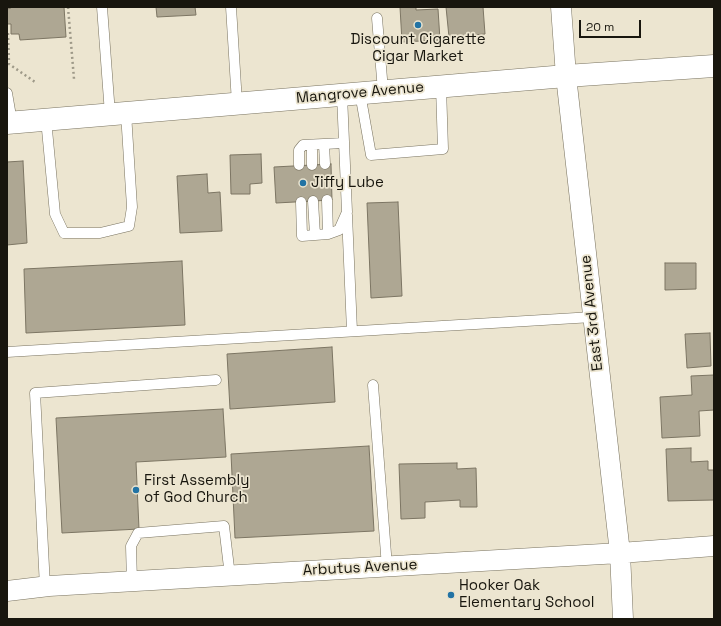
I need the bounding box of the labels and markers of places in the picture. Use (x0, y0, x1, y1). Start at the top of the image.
marker: Discount Cigarette Cigar Market (413, 20, 423, 30)
place label: Discount Cigarette Cigar Market (350, 31, 486, 66)
place label: Jiffy Lube (311, 174, 384, 192)
marker: Jiffy Lube (298, 178, 308, 188)
place label: First Assembly of God Church (144, 472, 249, 507)
marker: First Assembly of God Church (131, 485, 141, 495)
place label: Hooker Oak Elementary School (459, 577, 595, 612)
marker: Hooker Oak Elementary School (446, 590, 456, 600)

